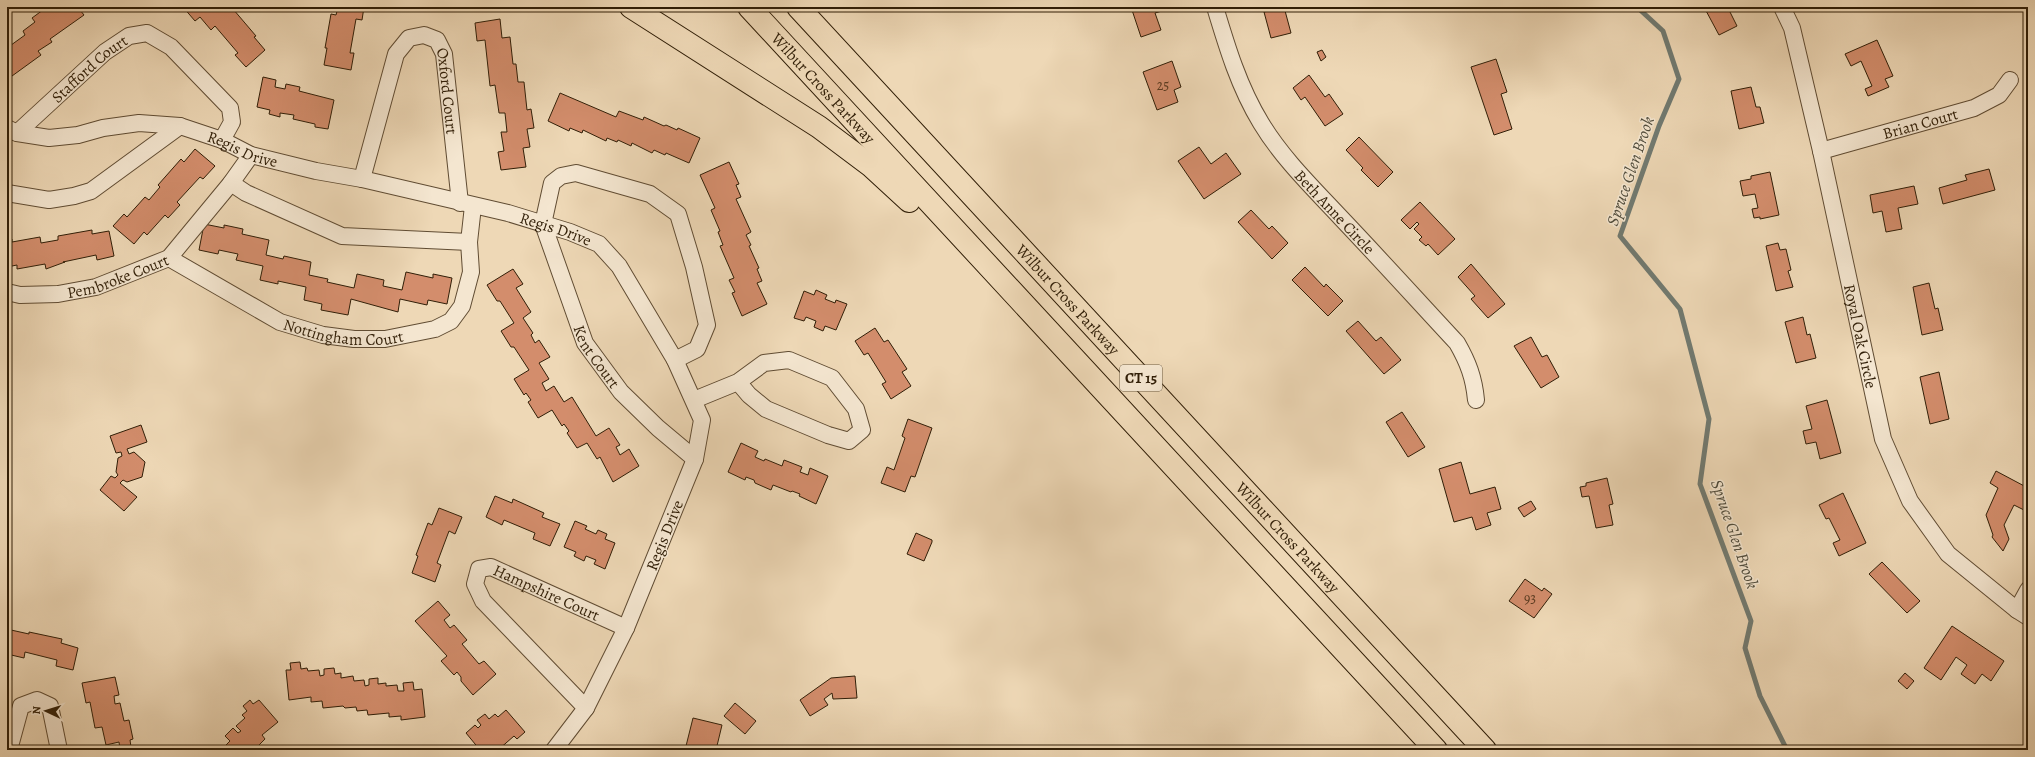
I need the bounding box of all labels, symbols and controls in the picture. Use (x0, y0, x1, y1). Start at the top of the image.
street label: Wilbur Cross Parkway (765, 27, 880, 149)
street label: Stafford Court (47, 30, 132, 108)
street label: Oxford Court (430, 44, 463, 135)
house number: 25 (1157, 76, 1169, 95)
street label: Brian Court (1880, 103, 1961, 145)
water label: Spruce Glen Brook (1601, 113, 1660, 229)
street label: Regis Drive (204, 126, 280, 173)
street label: Beth Anne Circle (1289, 165, 1380, 259)
street label: Regis Drive (517, 207, 595, 252)
street label: Wilbur Cross Parkway (1010, 239, 1125, 361)
street label: Pembroke Court (65, 249, 172, 304)
street label: Royal Oak Circle (1838, 282, 1882, 391)
street label: Nottingham Court (281, 314, 405, 351)
street label: Kent Court (568, 322, 625, 393)
road number: CT 15 (1120, 365, 1162, 391)
water label: Spruce Glen Brook (1705, 476, 1764, 592)
street label: Wilbur Cross Parkway (1230, 477, 1345, 599)
street label: Regis Drive (641, 497, 689, 574)
street label: Hampshire Court (489, 559, 603, 627)
house number: 93 (1524, 589, 1536, 608)
north arrow (26, 691, 66, 731)
text: N (29, 706, 44, 715)

